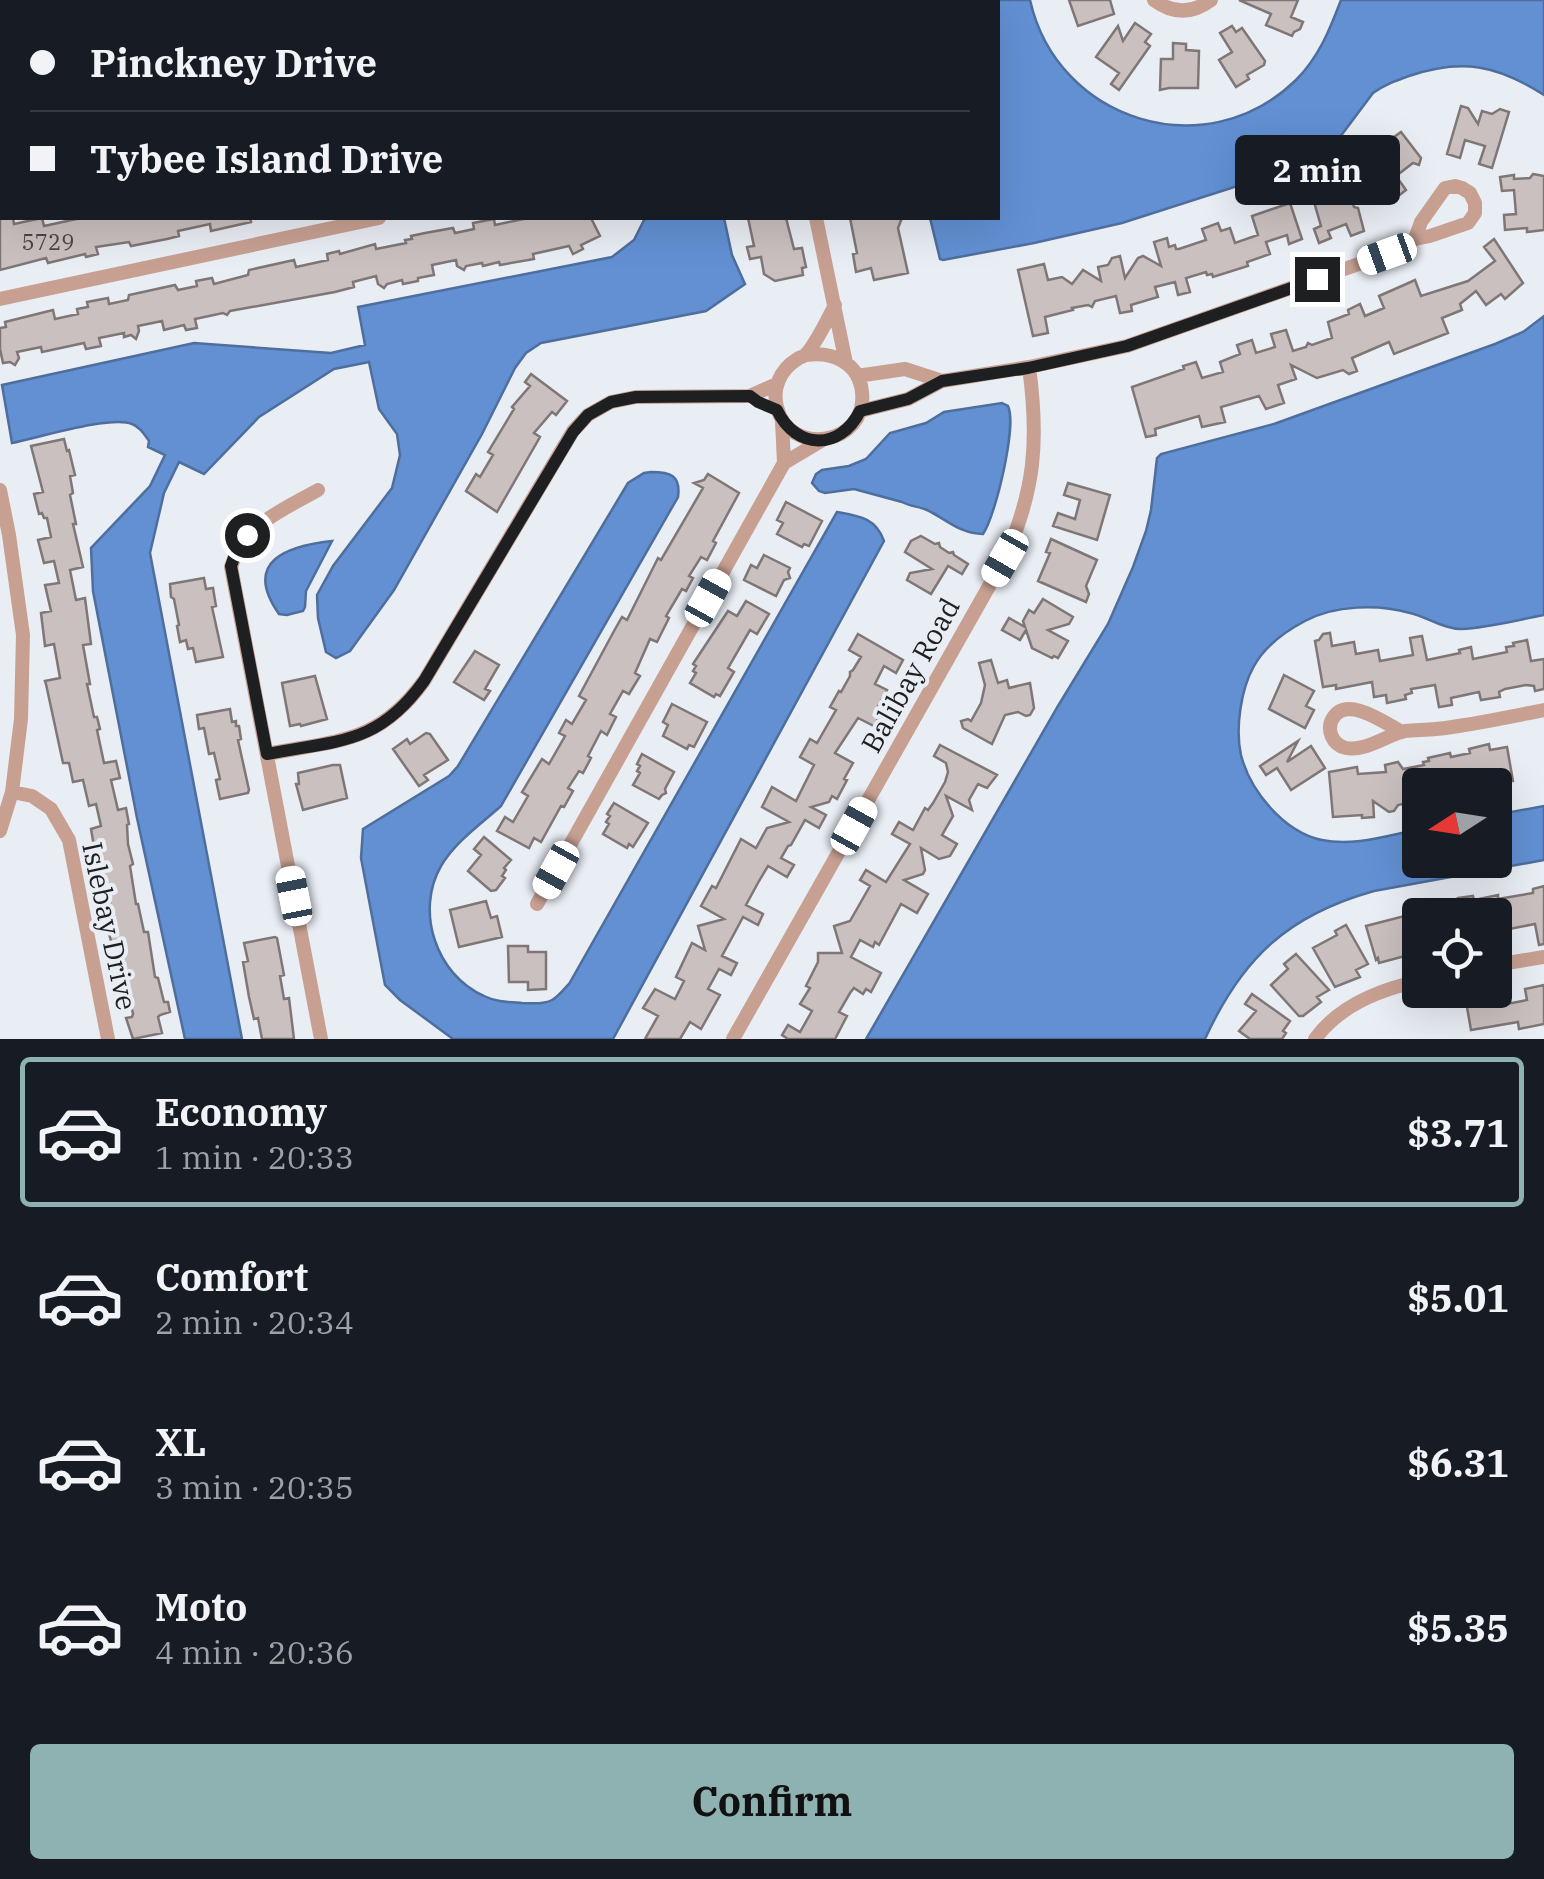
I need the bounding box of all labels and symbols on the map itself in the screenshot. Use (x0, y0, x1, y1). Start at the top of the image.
callout: 2 min (1234, 134, 1400, 204)
house number: 5729 (22, 227, 74, 256)
car (1354, 230, 1420, 278)
route end (1295, 257, 1340, 302)
route start (225, 513, 270, 558)
car (977, 525, 1033, 591)
car (680, 564, 736, 632)
street label: Balibay Road (852, 591, 968, 759)
north arrow (1402, 768, 1512, 878)
car (826, 792, 882, 860)
car (528, 836, 584, 904)
street label: Islebay Drive (74, 839, 146, 1013)
car (274, 864, 314, 928)

